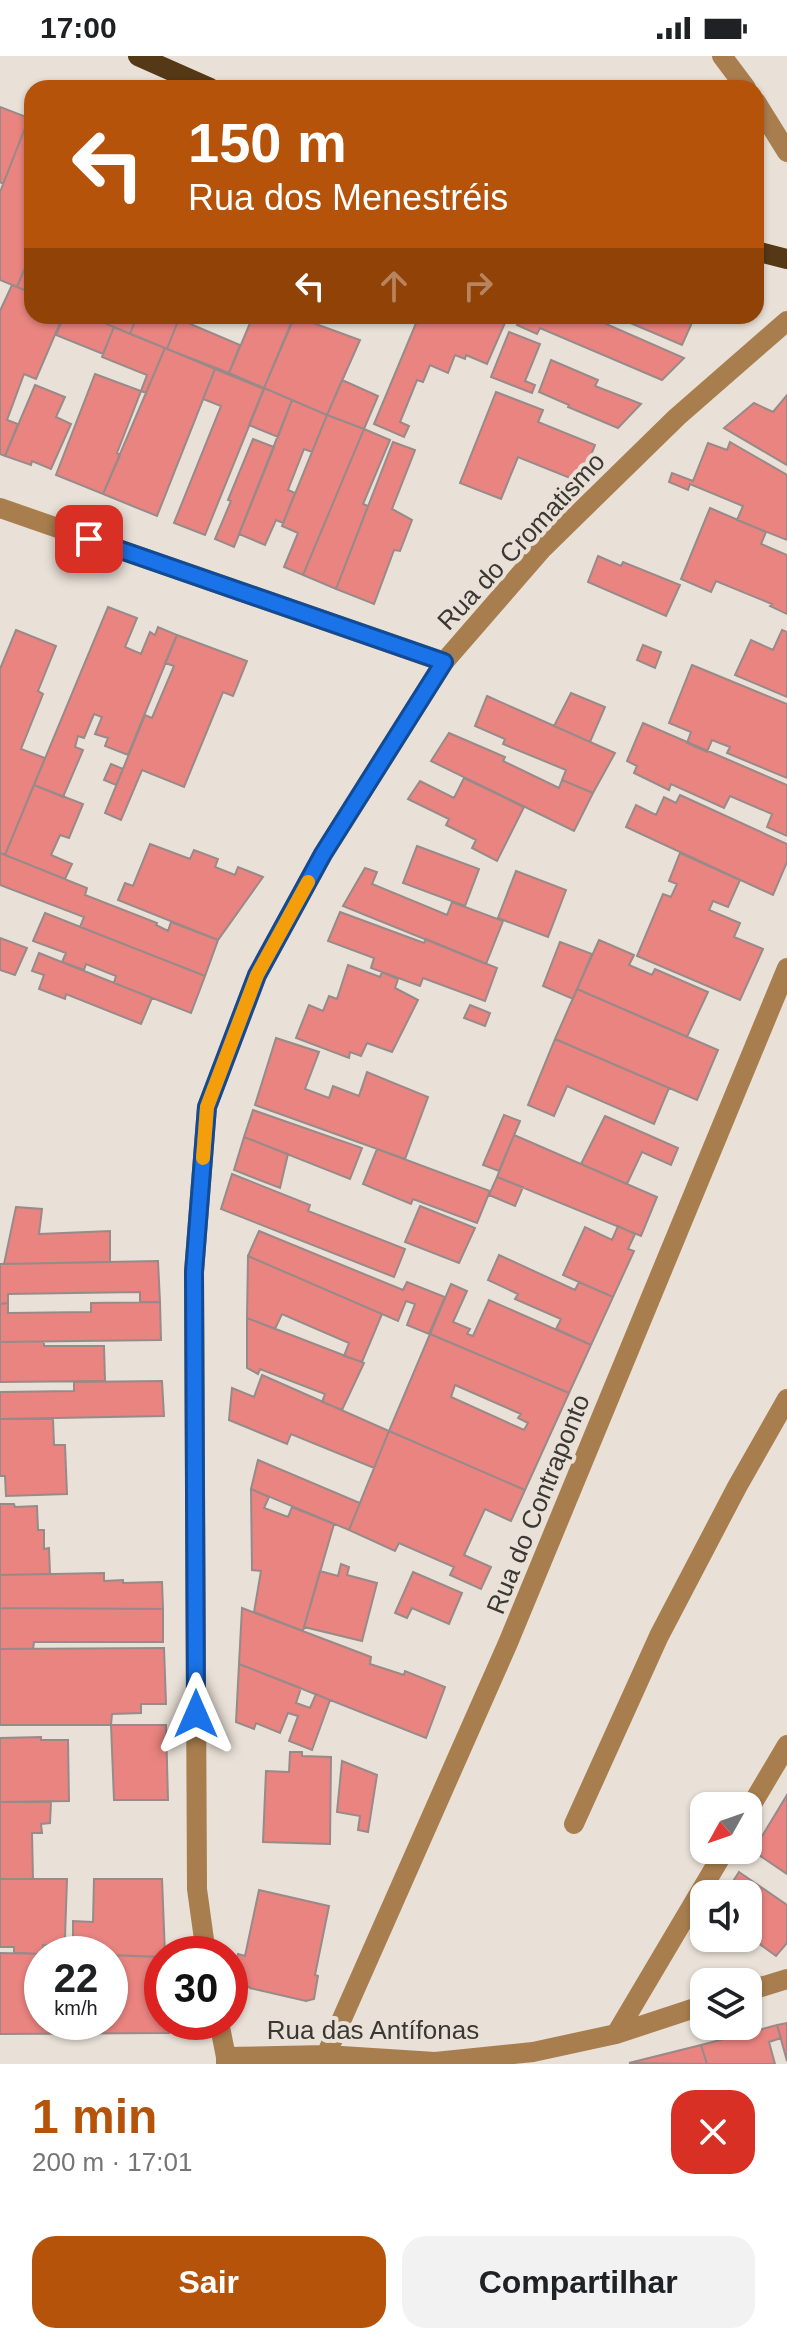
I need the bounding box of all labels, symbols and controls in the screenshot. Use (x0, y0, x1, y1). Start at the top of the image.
text: 17:00 (40, 11, 117, 44)
text: 150 m (188, 111, 347, 174)
icon: left (56, 112, 160, 216)
text: Rua dos Menestréis (188, 177, 508, 218)
icon: left (288, 264, 332, 308)
icon: ahead (372, 264, 416, 308)
icon: right (456, 264, 500, 308)
street label: Rua do Cromatismo (431, 446, 611, 636)
pin (55, 505, 123, 573)
icon: arrive (67, 517, 111, 561)
street label: Rua do Contraponto (480, 1390, 596, 1618)
position arrow (154, 1672, 238, 1756)
north arrow (690, 1792, 762, 1864)
map controls (690, 1792, 762, 2040)
button: sound (690, 1880, 762, 1952)
speed limit sign: 30 (144, 1936, 248, 2040)
text: 22 (54, 1956, 98, 2000)
button: layers (690, 1968, 762, 2040)
text: km/h (54, 1997, 98, 2019)
street label: Rua das Antífonas (267, 2015, 479, 2045)
text: 1 min (32, 2090, 157, 2143)
button: close (671, 2090, 755, 2174)
text: 200 m · 17:01 (32, 2147, 192, 2177)
button: Sair (32, 2236, 386, 2328)
button: Compartilhar (402, 2236, 755, 2328)

